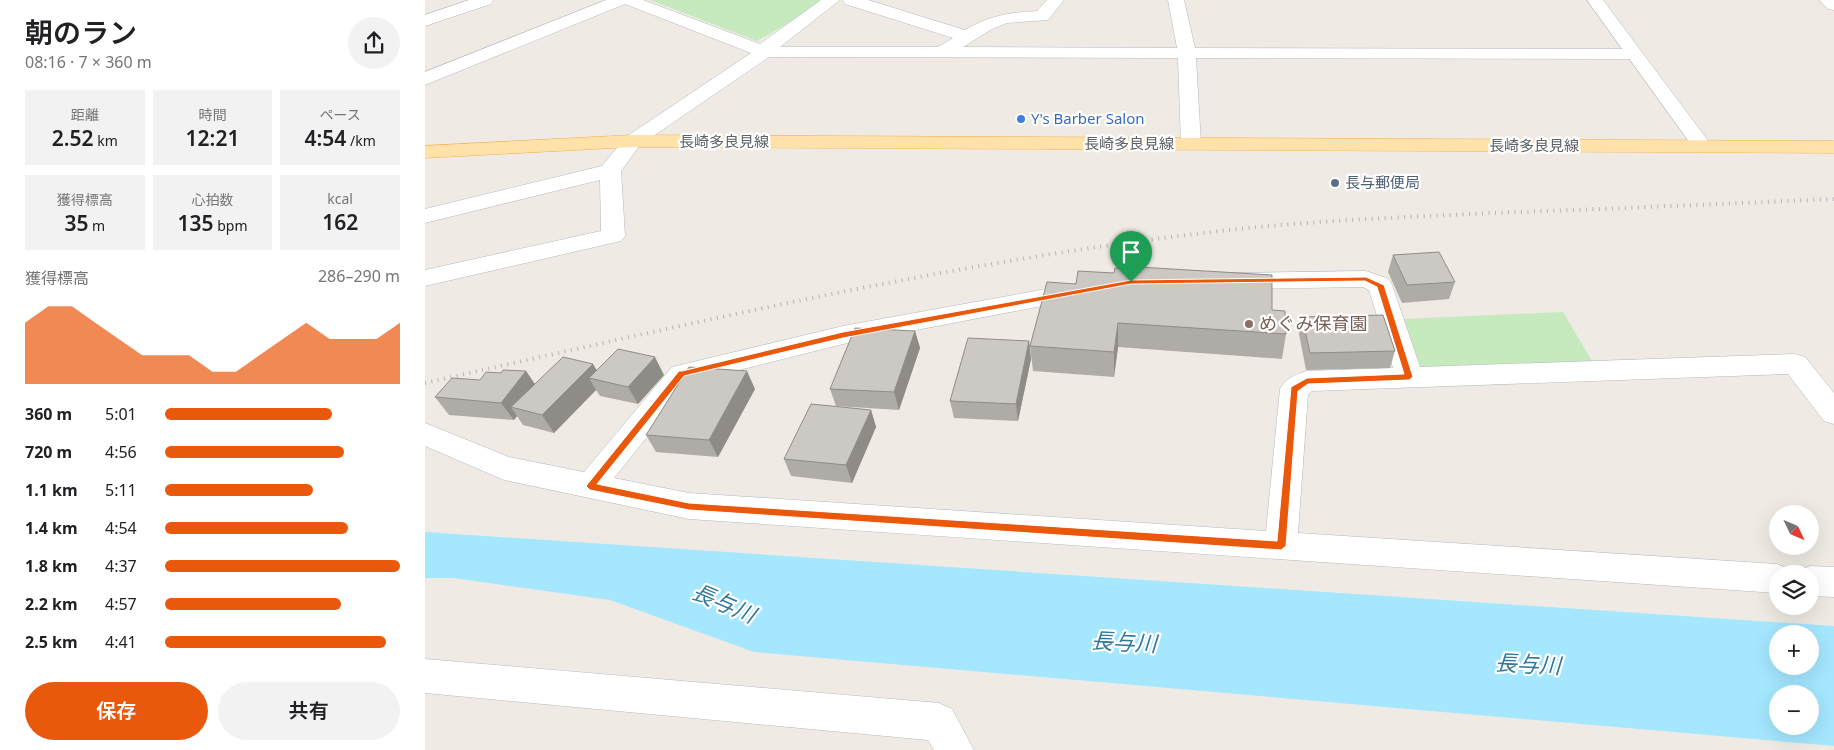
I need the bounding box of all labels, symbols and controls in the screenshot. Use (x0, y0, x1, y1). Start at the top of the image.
text: 朝のラン (25, 13, 137, 51)
button: share (348, 17, 400, 69)
text: 08:16 · 7 × 360 m (25, 51, 152, 73)
text: 距離 (71, 105, 99, 124)
text: 時間 (198, 105, 226, 124)
text: ペース (320, 105, 361, 124)
place label: Y's Barber Salon (1031, 108, 1145, 128)
marker: Y's Barber Salon (1015, 113, 1027, 125)
text: 2.52 (52, 124, 94, 152)
text: 12:21 (186, 124, 239, 152)
text: 4:54 (305, 124, 346, 152)
text: km (94, 131, 118, 150)
text: /km (346, 131, 376, 150)
street label: 長崎多良見線 (679, 131, 769, 151)
street label: 長崎多良見線 (1084, 133, 1174, 153)
street label: 長崎多良見線 (1489, 135, 1579, 155)
place label: 長与郵便局 (1345, 172, 1420, 192)
marker: 長与郵便局 (1329, 177, 1341, 189)
text: kcal (327, 189, 353, 208)
text: 獲得標高 (57, 190, 113, 209)
text: 心拍数 (191, 190, 233, 209)
text: 162 (322, 208, 358, 236)
text: 35 (64, 209, 88, 237)
text: 135 (177, 209, 214, 237)
text: m (88, 216, 105, 235)
text: bpm (214, 216, 247, 235)
pin (1110, 231, 1152, 282)
icon: arrive (1117, 238, 1145, 266)
text: 286–290 m (318, 265, 400, 287)
text: 獲得標高 (25, 267, 89, 289)
place label: めぐみ保育園 (1259, 311, 1368, 335)
marker: めぐみ保育園 (1243, 318, 1255, 330)
text: 360 m (25, 403, 72, 425)
text: 5:01 (105, 403, 137, 425)
text: 720 m (25, 441, 72, 463)
text: 4:56 (105, 441, 137, 463)
text: 1.1 km (25, 479, 77, 501)
text: 5:11 (105, 479, 137, 501)
north arrow (1769, 505, 1819, 555)
map controls (1769, 505, 1819, 735)
text: 1.4 km (25, 517, 77, 539)
text: 4:54 (105, 517, 137, 539)
text: 1.8 km (25, 555, 77, 577)
text: 4:37 (105, 555, 137, 577)
button: layers (1769, 565, 1819, 615)
water label: 長与川 (688, 575, 762, 630)
text: 2.2 km (25, 593, 77, 615)
text: 4:57 (105, 593, 137, 615)
water label: 長与川 (1090, 624, 1160, 658)
button: + (1769, 625, 1819, 675)
text: 2.5 km (25, 631, 77, 653)
text: 4:41 (105, 631, 137, 653)
water label: 長与川 (1494, 646, 1564, 680)
button: 保存 (25, 682, 208, 740)
button: 共有 (218, 682, 400, 740)
button: − (1769, 685, 1819, 735)

